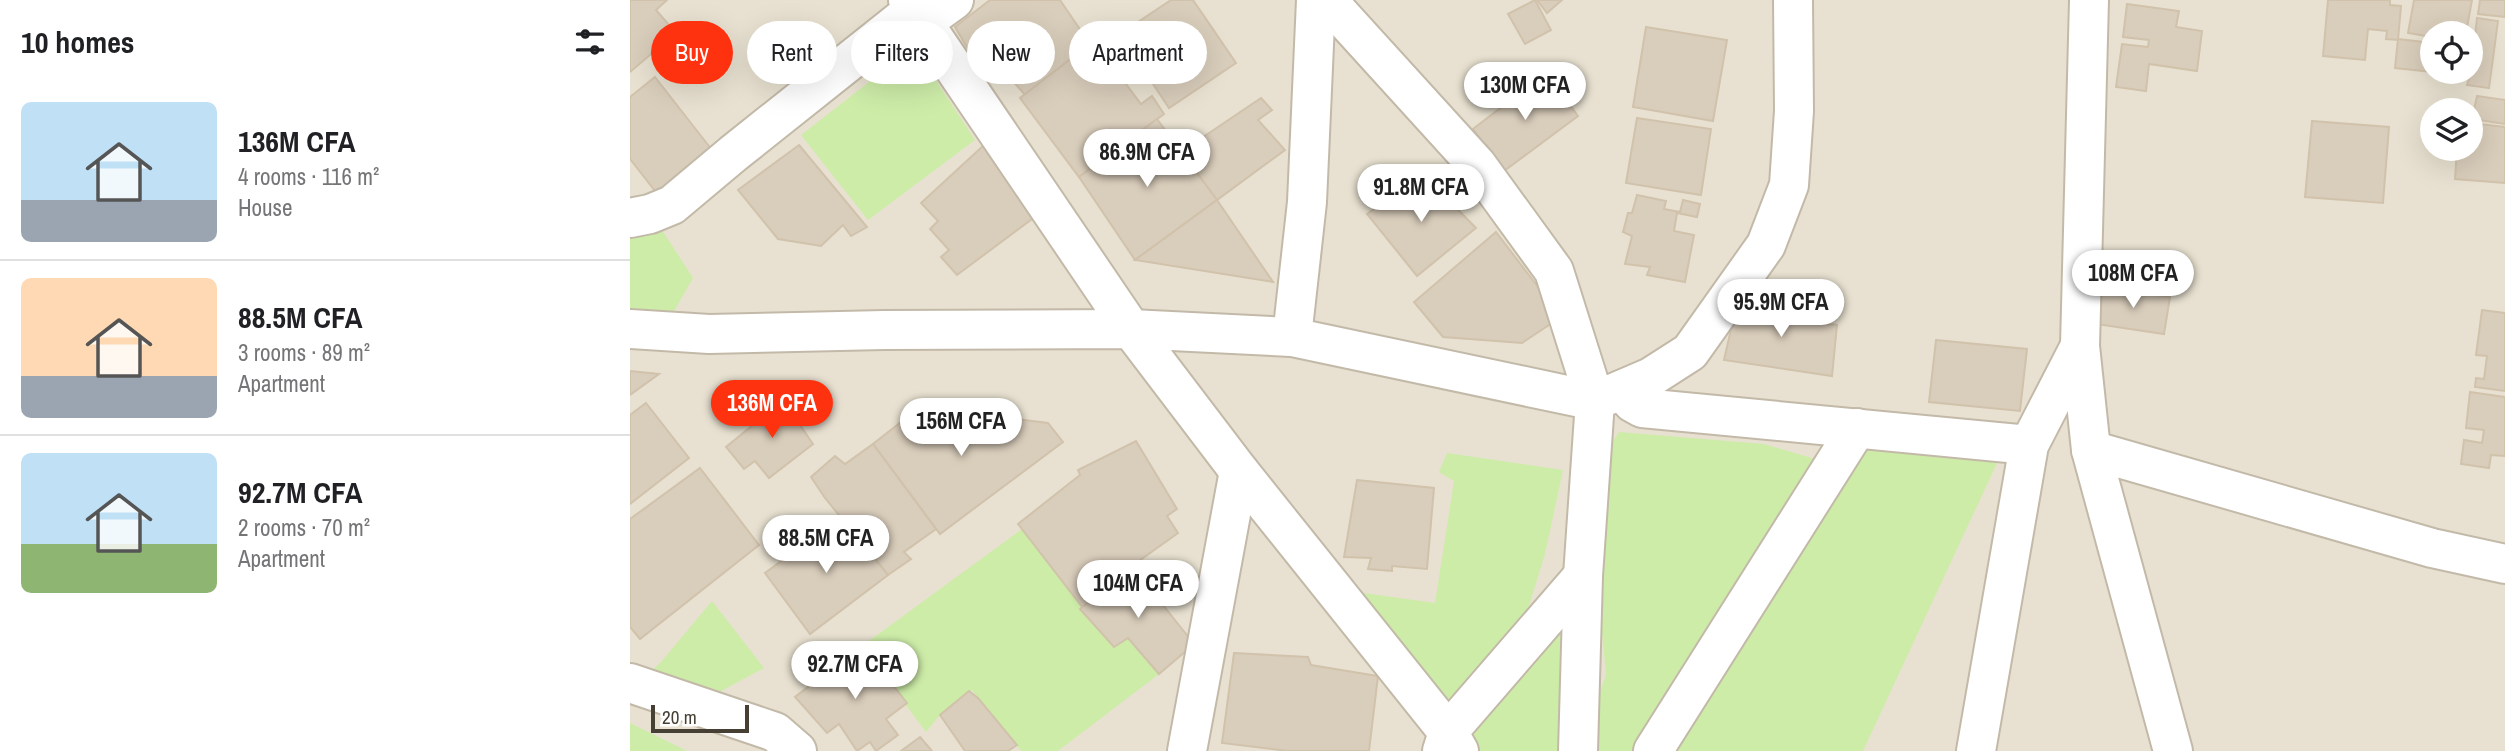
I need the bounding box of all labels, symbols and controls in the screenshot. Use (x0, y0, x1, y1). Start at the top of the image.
chip: Buy (651, 21, 733, 84)
chip: Rent (747, 21, 837, 84)
chip: Filters (851, 21, 953, 84)
chip: New (967, 21, 1055, 84)
chip: Apartment (1069, 21, 1207, 84)
map controls (2420, 21, 2483, 161)
button: locate (2420, 21, 2483, 84)
text: 10 homes (21, 22, 135, 62)
icon: filters (571, 23, 609, 61)
pin: 130M CFA (1453, 62, 1597, 122)
text: 130M CFA (1480, 69, 1570, 100)
button: layers (2420, 98, 2483, 161)
text: 136M CFA (238, 121, 356, 161)
icon: home (77, 130, 161, 214)
pin: 86.9M CFA (1067, 130, 1227, 189)
text: 86.9M CFA (1099, 136, 1195, 167)
text: 4 rooms · 116 m² (238, 161, 379, 192)
pin: 91.8M CFA (1341, 164, 1501, 224)
text: 91.8M CFA (1373, 171, 1469, 202)
text: House (238, 192, 293, 223)
pin: 108M CFA (2061, 250, 2205, 310)
text: 108M CFA (2088, 257, 2178, 288)
pin: 95.9M CFA (1701, 280, 1861, 339)
text: 95.9M CFA (1733, 286, 1829, 317)
text: 88.5M CFA (238, 297, 362, 337)
icon: home (77, 306, 161, 390)
text: 3 rooms · 89 m² (238, 337, 370, 368)
text: Apartment (238, 368, 325, 399)
pin: 136M CFA (700, 380, 844, 440)
text: 136M CFA (727, 387, 817, 418)
pin: 156M CFA (889, 398, 1033, 458)
text: 156M CFA (916, 405, 1006, 436)
text: 92.7M CFA (238, 472, 362, 512)
icon: home (77, 481, 161, 565)
text: 2 rooms · 70 m² (238, 512, 370, 543)
pin: 88.5M CFA (746, 516, 906, 575)
text: 88.5M CFA (778, 522, 874, 553)
text: Apartment (238, 543, 325, 574)
pin: 104M CFA (1066, 560, 1210, 620)
text: 104M CFA (1093, 567, 1183, 598)
pin: 92.7M CFA (775, 642, 935, 701)
text: 92.7M CFA (807, 648, 903, 679)
scale bar (651, 702, 749, 734)
text: 20 m (662, 704, 697, 730)

